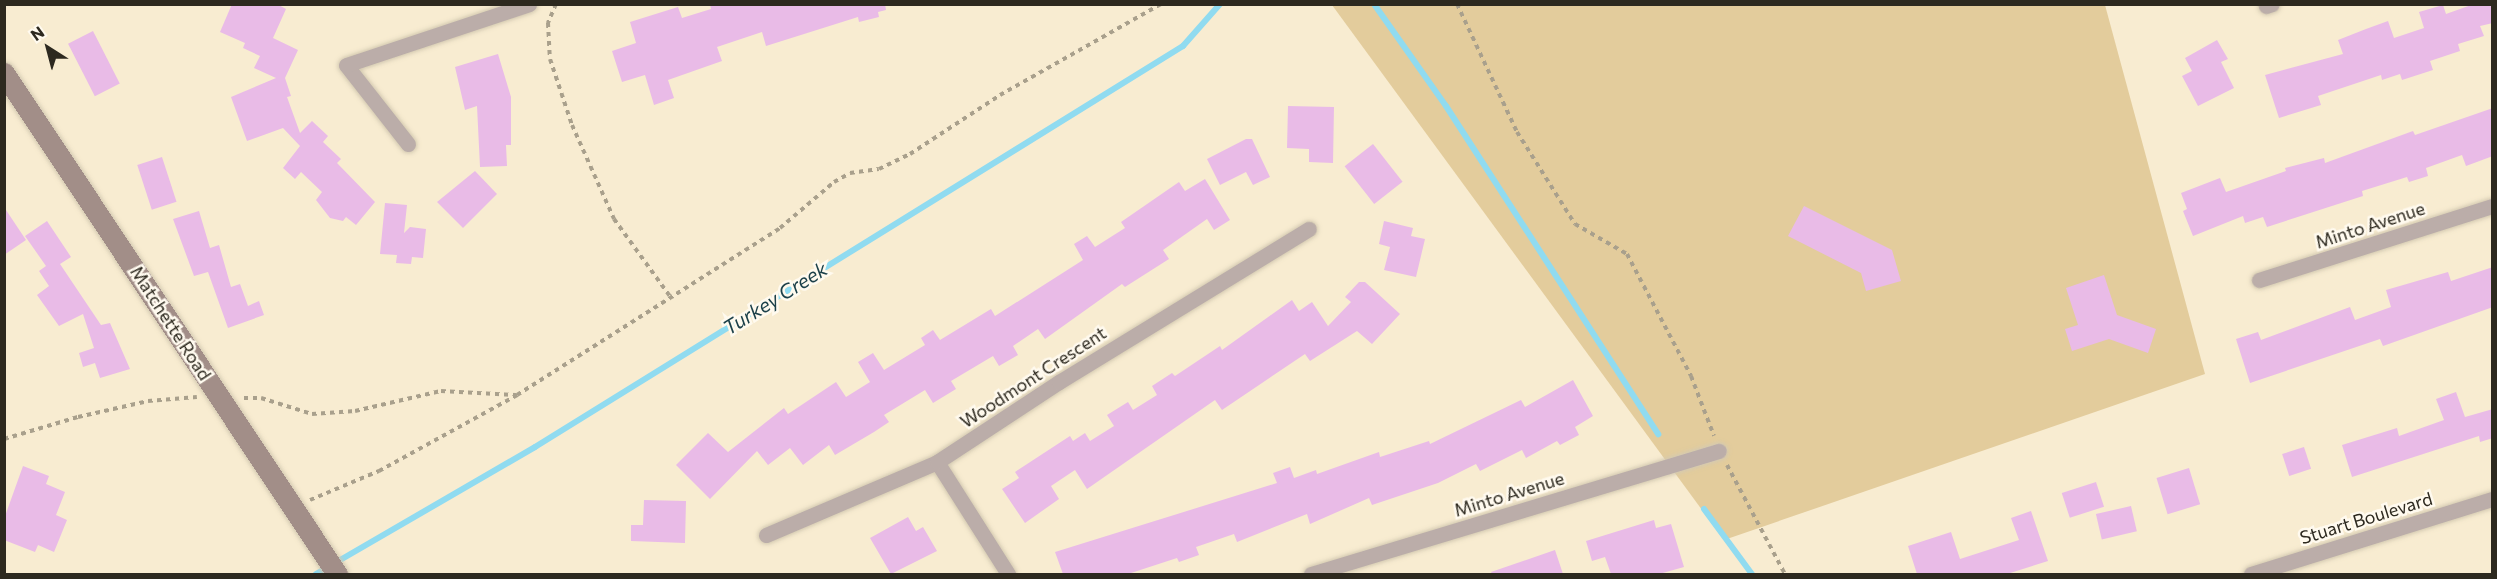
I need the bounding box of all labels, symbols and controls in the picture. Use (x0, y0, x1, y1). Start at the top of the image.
north arrow (18, 18, 78, 78)
text: N (27, 22, 48, 44)
street label: Minto Avenue (2313, 197, 2427, 253)
water label: Turkey Creek (718, 256, 832, 340)
street label: Matchette Road (126, 262, 216, 384)
street label: Woodmont Crescent (956, 322, 1110, 432)
street label: Minto Avenue (1452, 467, 1566, 521)
street label: Stuart Boulevard (2297, 488, 2435, 548)

